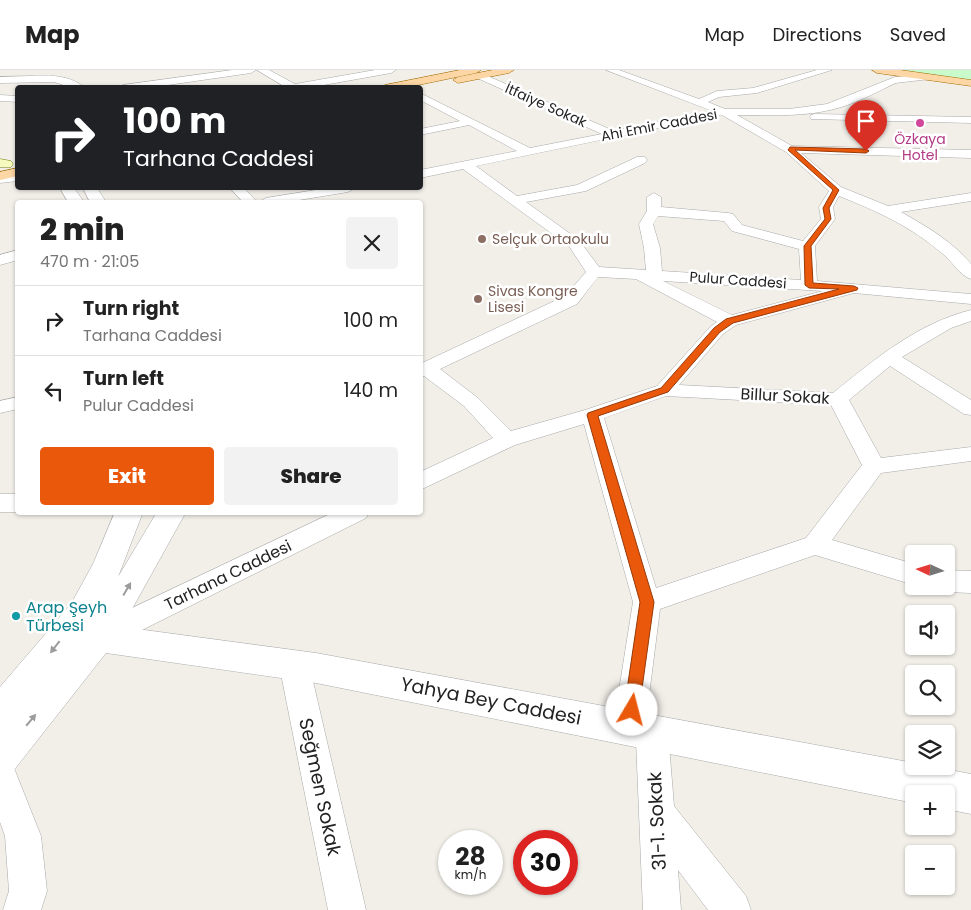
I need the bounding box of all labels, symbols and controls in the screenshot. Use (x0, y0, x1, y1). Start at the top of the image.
text: Map (25, 18, 80, 51)
text: Map (705, 22, 744, 47)
text: Directions (772, 22, 862, 47)
text: Saved (890, 22, 946, 47)
street label: İtfaiye Sokak (502, 78, 591, 132)
text: 100 m (123, 96, 226, 145)
pin (845, 100, 887, 151)
street label: Ahi Emir Caddesi (599, 104, 719, 146)
icon: right (40, 105, 105, 170)
icon: arrive (852, 107, 880, 135)
marker: Özkaya Hotel (914, 117, 926, 129)
place label: Özkaya Hotel (894, 129, 946, 165)
text: Tarhana Caddesi (123, 143, 314, 174)
text: 2 min (40, 208, 125, 251)
button: close (346, 217, 398, 269)
place label: Selçuk Ortaokulu (492, 229, 609, 249)
marker: Selçuk Ortaokulu (476, 233, 488, 245)
text: 470 m · 21:05 (40, 250, 139, 273)
street label: Pulur Caddesi (689, 267, 787, 293)
place label: Sivas Kongre Lisesi (488, 281, 578, 317)
marker: Sivas Kongre Lisesi (472, 293, 484, 305)
text: Turn right (83, 295, 179, 322)
icon: right (40, 307, 68, 335)
text: 100 m (343, 307, 398, 334)
text: Tarhana Caddesi (83, 324, 222, 347)
text: Turn left (83, 365, 164, 392)
icon: left (40, 377, 68, 405)
text: 140 m (343, 377, 398, 404)
street label: Billur Sokak (740, 382, 831, 410)
text: Pulur Caddesi (83, 394, 194, 417)
button: Exit (40, 447, 214, 505)
button: Share (224, 447, 398, 505)
street label: Tarhana Caddesi (161, 534, 295, 616)
north arrow (905, 545, 955, 595)
map controls (905, 545, 955, 895)
one-way arrow (122, 582, 131, 595)
place label: Arap Şeyh Türbesi (26, 596, 107, 637)
button: sound (905, 605, 955, 655)
marker: Arap Şeyh Türbesi (10, 610, 22, 622)
one-way arrow (50, 640, 61, 653)
button: search (905, 665, 955, 715)
street label: Yahya Bey Caddesi (398, 670, 584, 732)
position arrow (605, 683, 657, 735)
one-way arrow (26, 714, 37, 727)
street label: Seğmen Sokak (292, 716, 348, 859)
button: layers (905, 725, 955, 775)
street label: 31-1. Sokak (641, 771, 673, 871)
button: + (905, 785, 955, 835)
speed limit sign: 30 (513, 830, 578, 895)
text: 28 (455, 839, 486, 874)
button: − (905, 845, 955, 895)
text: km/h (455, 866, 486, 883)

